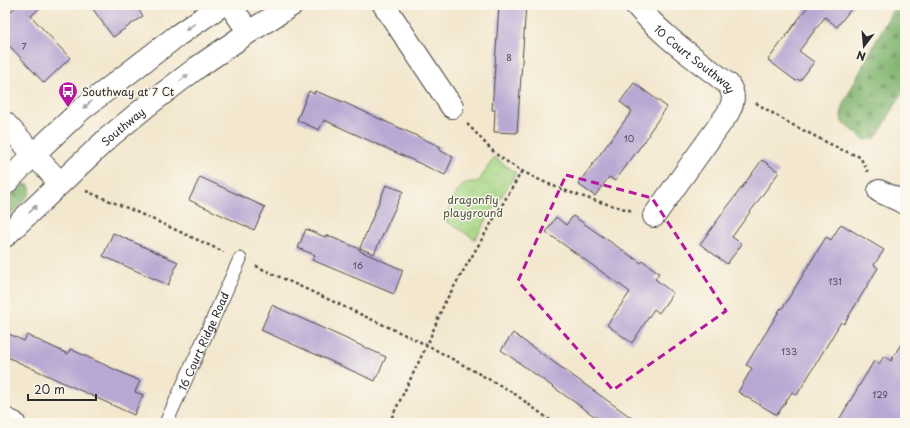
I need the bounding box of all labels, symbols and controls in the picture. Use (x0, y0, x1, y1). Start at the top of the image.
street label: 10 Court Southway (651, 20, 740, 96)
one-way arrow (185, 23, 195, 31)
north arrow (844, 26, 884, 66)
house number: 7 (21, 39, 27, 53)
text: N (854, 47, 868, 65)
house number: 8 (506, 50, 512, 64)
one-way arrow (178, 74, 189, 82)
bus stop icon: Southway at 7 Ct (57, 80, 79, 108)
place label: Southway at 7 Ct (82, 83, 175, 100)
one-way arrow (81, 101, 92, 110)
street label: Southway (97, 103, 148, 149)
house number: 10 (624, 131, 635, 145)
park label: dragonfly playground (443, 191, 503, 221)
one-way arrow (28, 204, 38, 214)
house number: 16 (353, 258, 363, 272)
house number: 131 (828, 274, 842, 288)
street label: 16 Court Ridge Road (173, 289, 233, 393)
house number: 133 (781, 344, 797, 358)
scale bar (28, 376, 96, 402)
text: 20 m (34, 380, 65, 398)
house number: 129 (872, 387, 888, 401)

